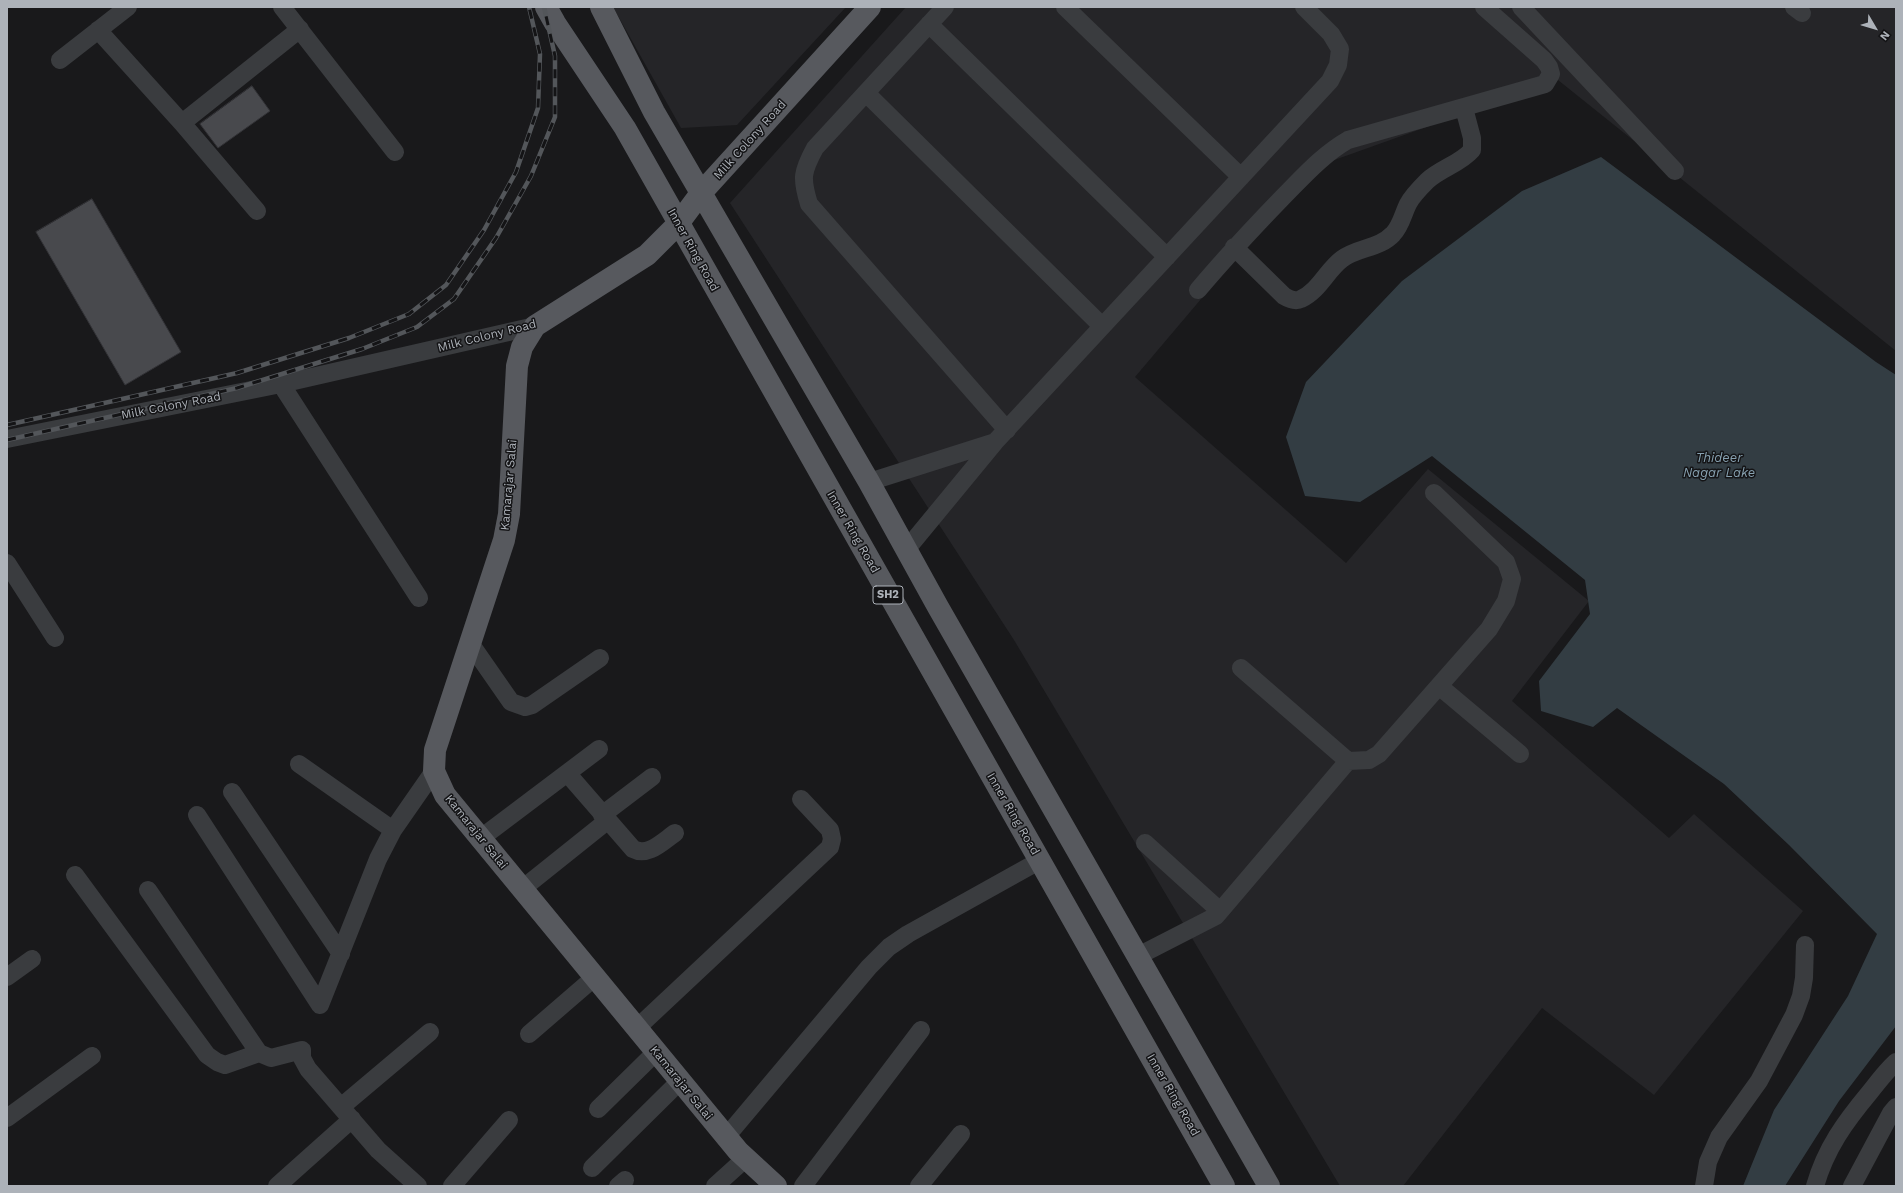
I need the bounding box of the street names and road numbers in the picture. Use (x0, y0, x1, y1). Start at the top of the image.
street label: Milk Colony Road (711, 98, 789, 182)
street label: Inner Ring Road (664, 206, 722, 294)
street label: Milk Colony Road (436, 317, 538, 355)
street label: Milk Colony Road (120, 389, 222, 423)
street label: Kamarajar Salai (498, 439, 520, 531)
street label: Inner Ring Road (824, 488, 882, 576)
road number: SH2 (873, 586, 903, 604)
street label: Inner Ring Road (984, 770, 1042, 858)
street label: Kamarajar Salai (442, 792, 510, 872)
street label: Kamarajar Salai (647, 1043, 715, 1123)
street label: Inner Ring Road (1144, 1051, 1202, 1139)

